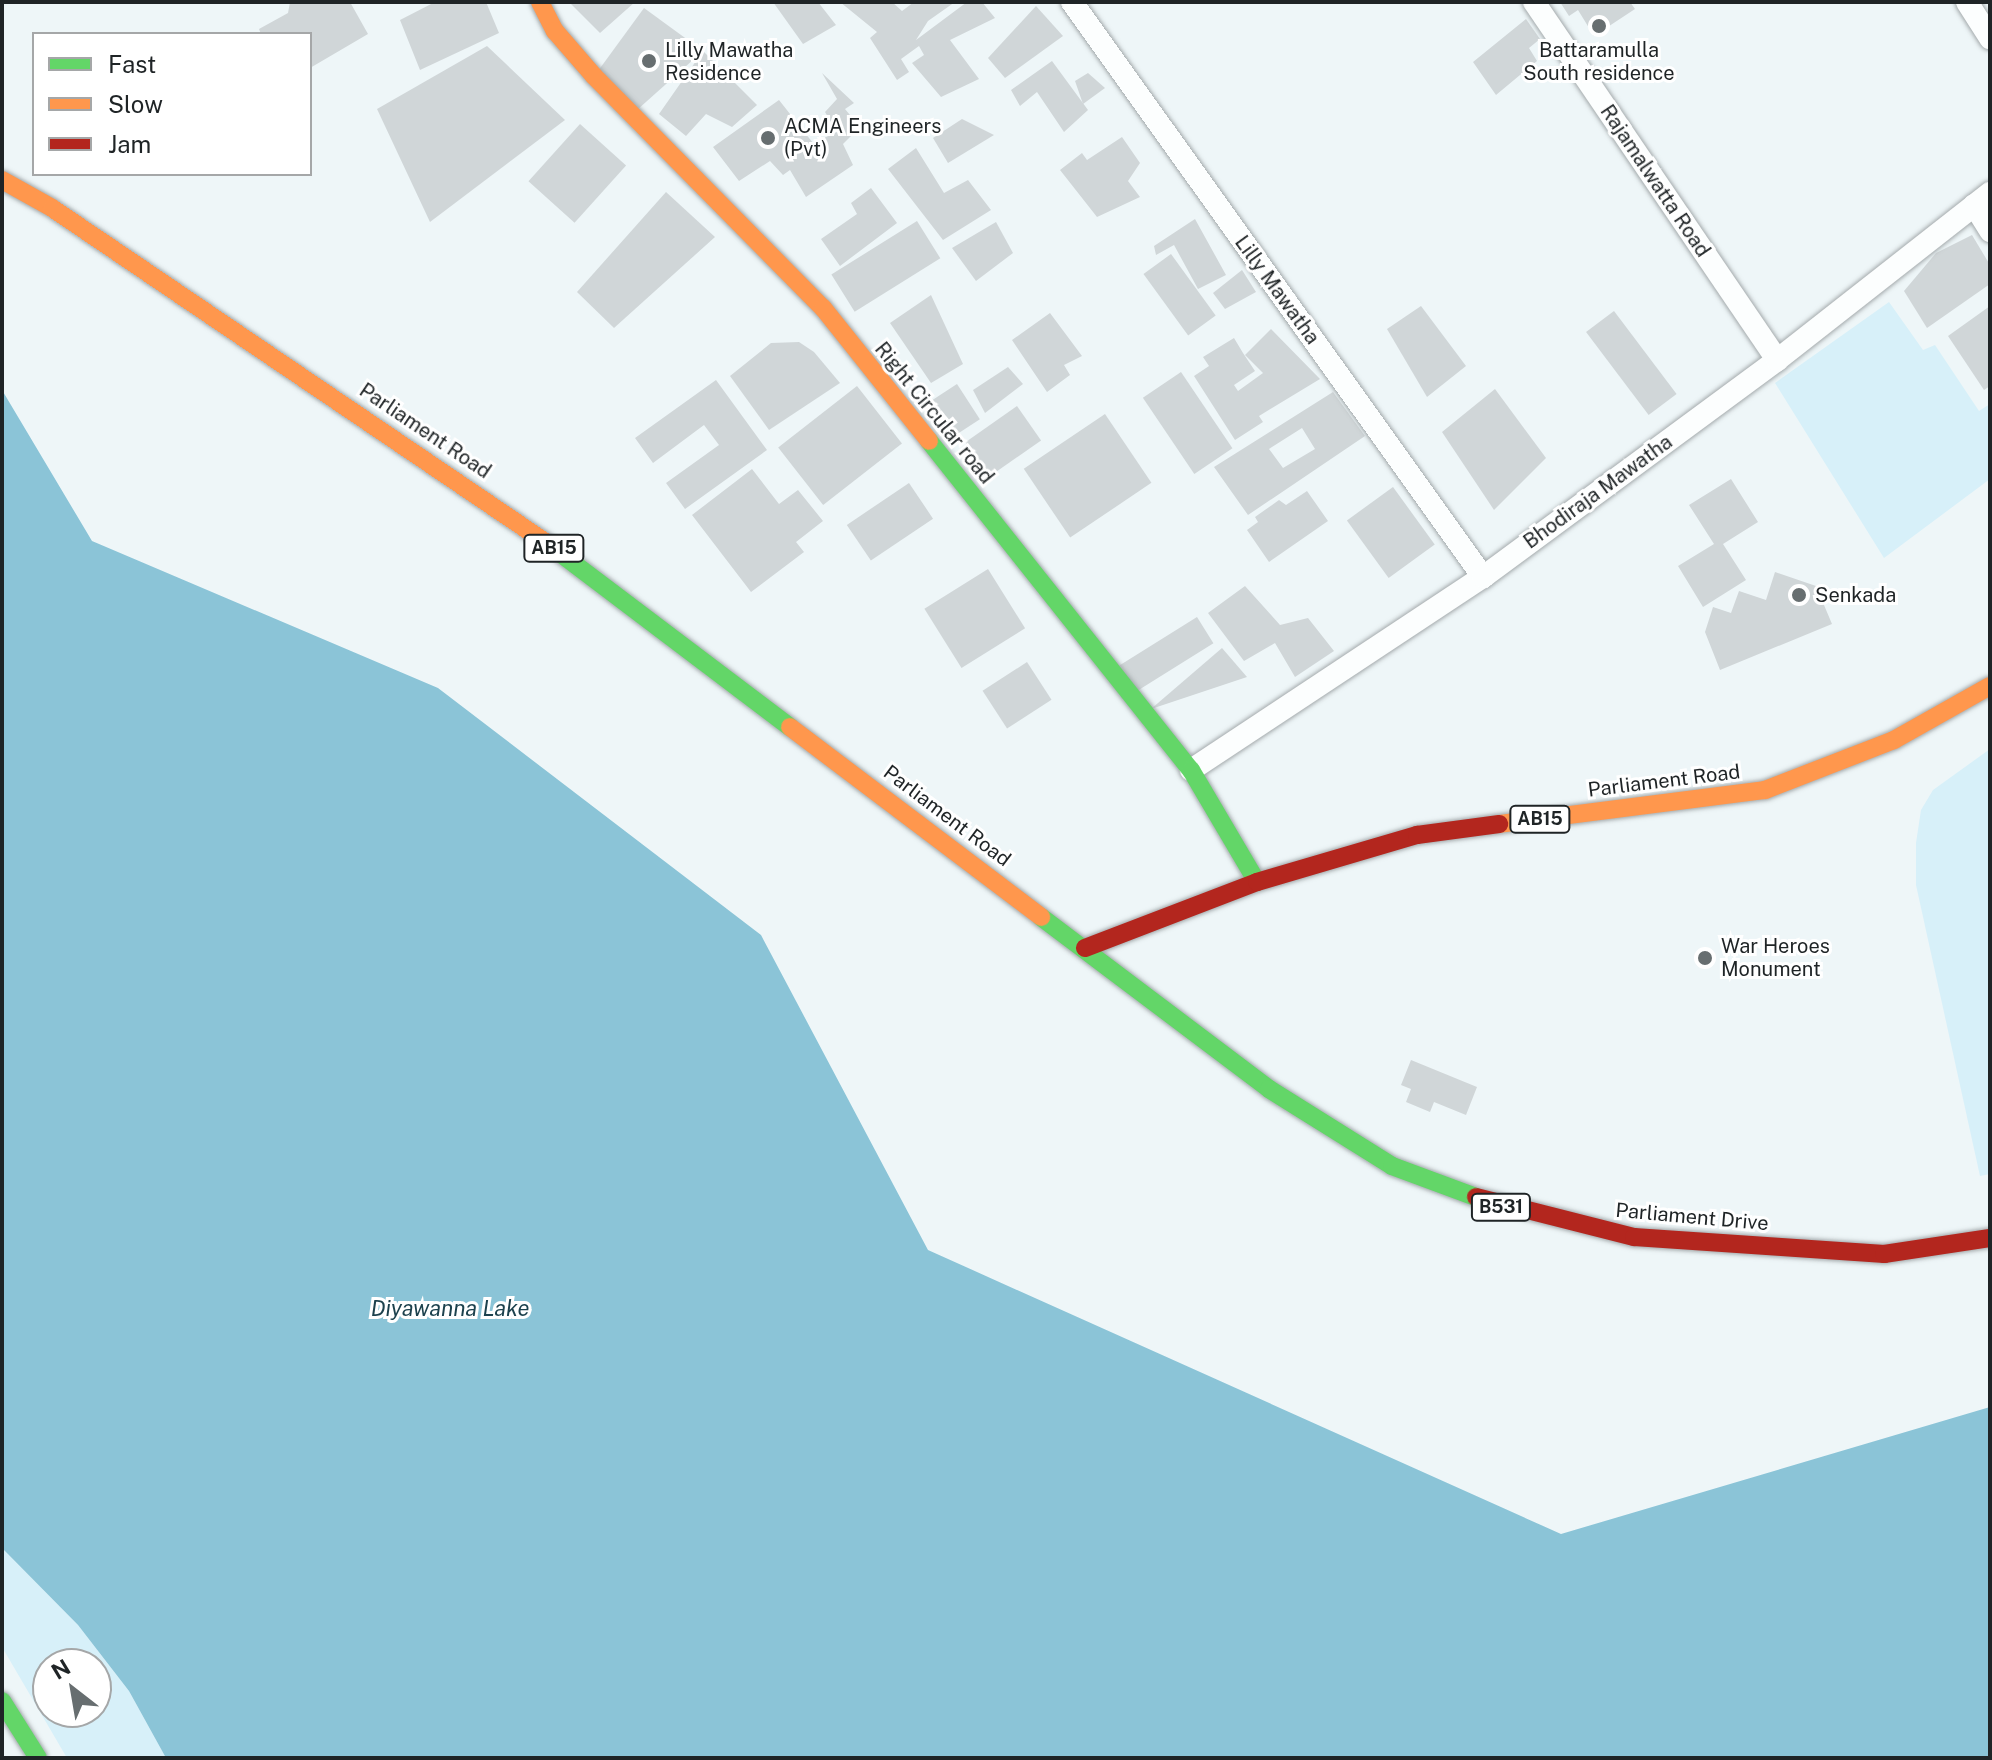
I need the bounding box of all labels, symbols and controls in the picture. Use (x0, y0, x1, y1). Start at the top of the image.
marker: Battaramulla South residence (1590, 17, 1608, 35)
legend (32, 32, 312, 176)
place label: Lilly Mawatha Residence (665, 38, 793, 85)
place label: Battaramulla South residence (1523, 38, 1675, 85)
text: Fast (108, 50, 156, 78)
marker: Lilly Mawatha Residence (640, 52, 658, 70)
text: Slow (108, 90, 163, 118)
street label: Rajamalwatta Road (1595, 100, 1715, 262)
place label: ACMA Engineers (Pvt) (784, 114, 941, 161)
marker: ACMA Engineers (Pvt) (759, 129, 777, 147)
text: Jam (108, 130, 151, 158)
street label: Lilly Mawatha (1230, 231, 1324, 349)
street label: Right Circular road (870, 337, 998, 489)
street label: Parliament Road (355, 378, 495, 484)
street label: Bhodiraja Mawatha (1519, 430, 1677, 554)
road number: AB15 (522, 534, 586, 562)
place label: Senkada (1815, 583, 1896, 607)
marker: Senkada (1790, 586, 1808, 604)
street label: Parliament Road (879, 760, 1015, 872)
street label: Parliament Road (1587, 760, 1741, 802)
road number: AB15 (1508, 805, 1572, 833)
place label: War Heroes Monument (1721, 934, 1830, 981)
marker: War Heroes Monument (1696, 949, 1714, 967)
road number: B531 (1469, 1193, 1533, 1221)
street label: Parliament Drive (1614, 1198, 1770, 1236)
water label: Diyawanna Lake (371, 1296, 529, 1322)
north arrow (32, 1648, 112, 1728)
text: N (47, 1654, 75, 1685)

